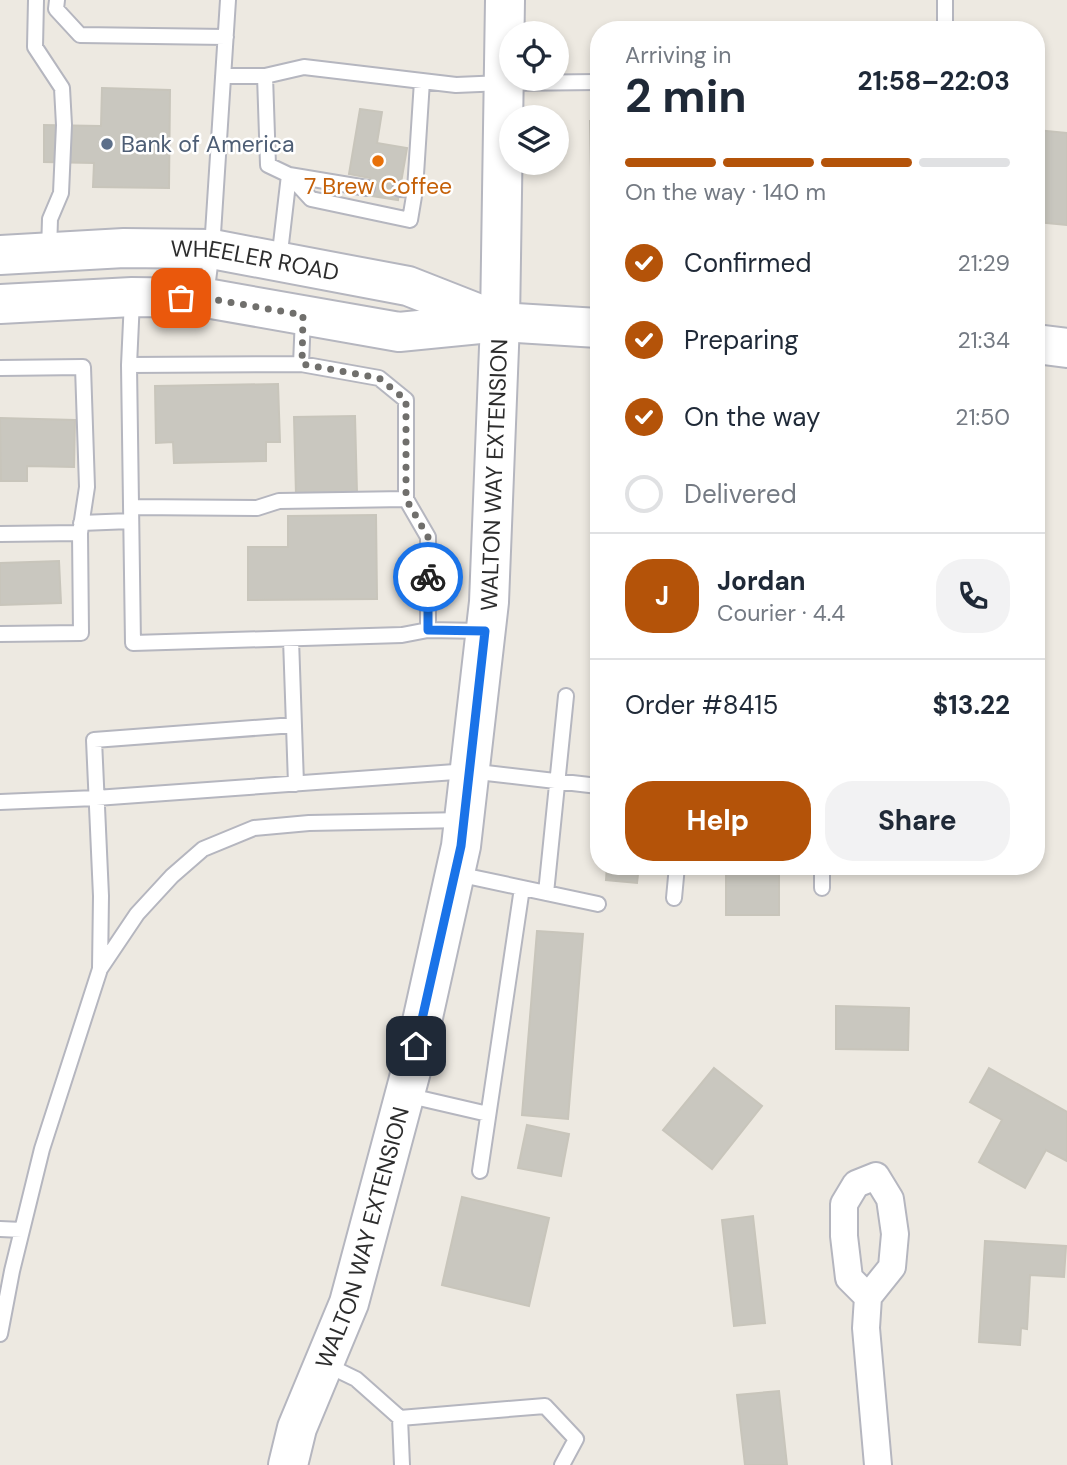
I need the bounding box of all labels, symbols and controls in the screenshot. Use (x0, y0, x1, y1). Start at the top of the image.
map controls (499, 21, 569, 175)
button: locate (499, 21, 569, 91)
text: Arriving in (625, 40, 731, 70)
text: 21:58–22:03 (858, 64, 1010, 98)
text: 2 min (625, 66, 747, 126)
button: layers (499, 105, 569, 175)
place label: Bank of America (121, 129, 294, 159)
marker: Bank of America (99, 136, 115, 152)
marker: 7 Brew Coffee (370, 153, 386, 169)
place label: 7 Brew Coffee (304, 171, 452, 201)
text: On the way · 140 m (625, 177, 826, 207)
street label: WHEELER ROAD (170, 234, 341, 288)
icon: check (625, 244, 663, 282)
text: Confirmed (684, 246, 811, 280)
text: 21:29 (957, 248, 1010, 278)
pin (151, 268, 211, 328)
icon: bag (162, 279, 200, 317)
icon: check (625, 321, 663, 359)
text: Preparing (684, 323, 799, 357)
text: 21:34 (957, 325, 1010, 355)
street label: WALTON WAY EXTENSION (474, 338, 514, 611)
icon: check (625, 398, 663, 436)
text: On the way (684, 400, 820, 434)
text: 21:50 (955, 402, 1010, 432)
text: Delivered (684, 477, 797, 511)
courier (393, 542, 463, 612)
icon: bike (409, 558, 447, 596)
button: phone (936, 559, 1010, 633)
text: Jordan (717, 564, 806, 598)
text: J (655, 579, 669, 613)
text: Courier · 4.4 (717, 598, 845, 628)
text: Order #8415 (625, 688, 778, 722)
text: $13.22 (933, 688, 1010, 722)
button: Help (625, 781, 811, 861)
button: Share (825, 781, 1010, 861)
pin (386, 1016, 446, 1076)
icon: home (397, 1027, 435, 1065)
street label: WALTON WAY EXTENSION (308, 1103, 416, 1373)

